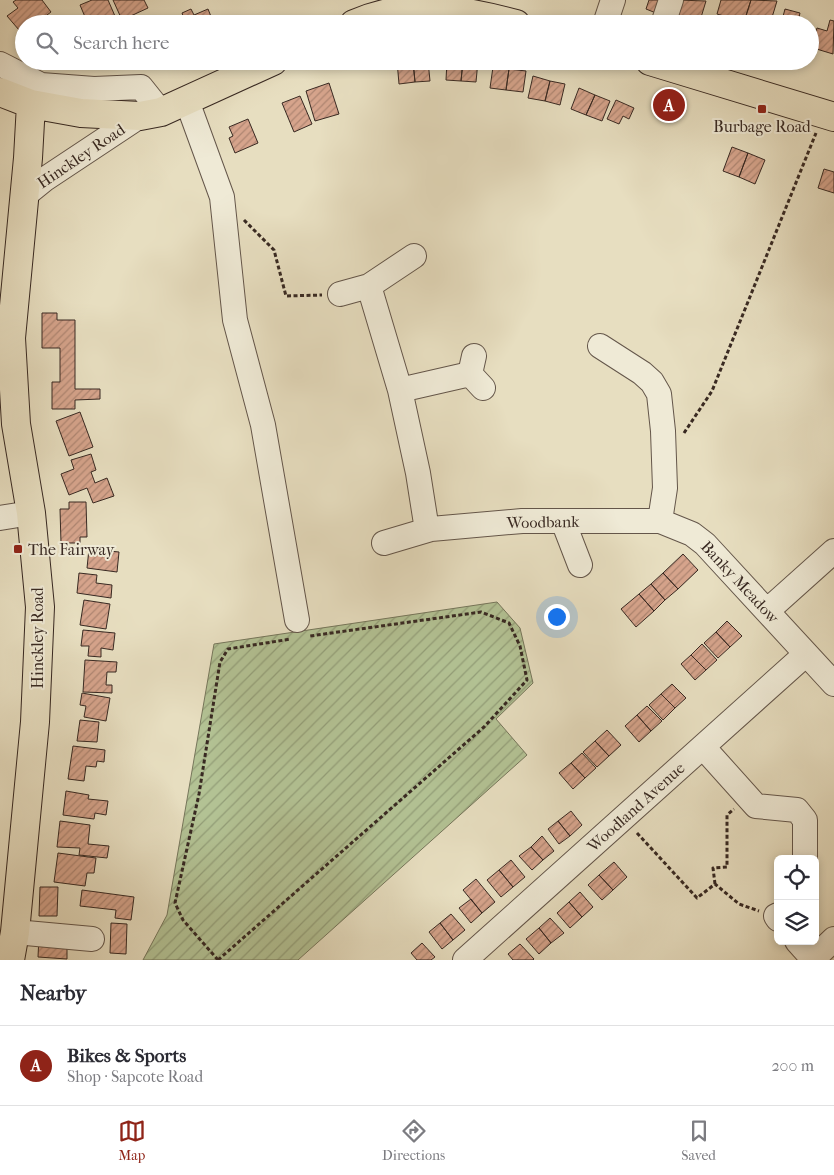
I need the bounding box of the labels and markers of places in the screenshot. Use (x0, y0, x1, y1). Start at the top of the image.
pin: A (653, 86, 685, 124)
marker: Burbage Road (756, 103, 768, 115)
place label: Burbage Road (713, 117, 811, 136)
place label: The Fairway (28, 540, 115, 559)
marker: The Fairway (12, 543, 24, 555)

